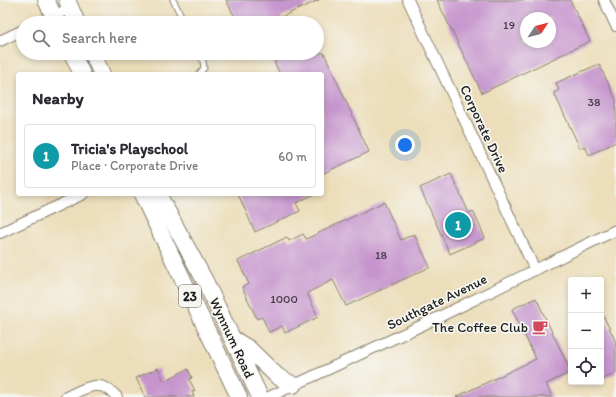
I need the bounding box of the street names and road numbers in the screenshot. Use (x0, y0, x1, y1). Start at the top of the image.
street label: Corporate Drive (456, 82, 512, 176)
street label: Southgate Avenue (384, 270, 490, 334)
road number: 23 (179, 285, 201, 307)
street label: Wynnum Road (206, 295, 258, 381)

